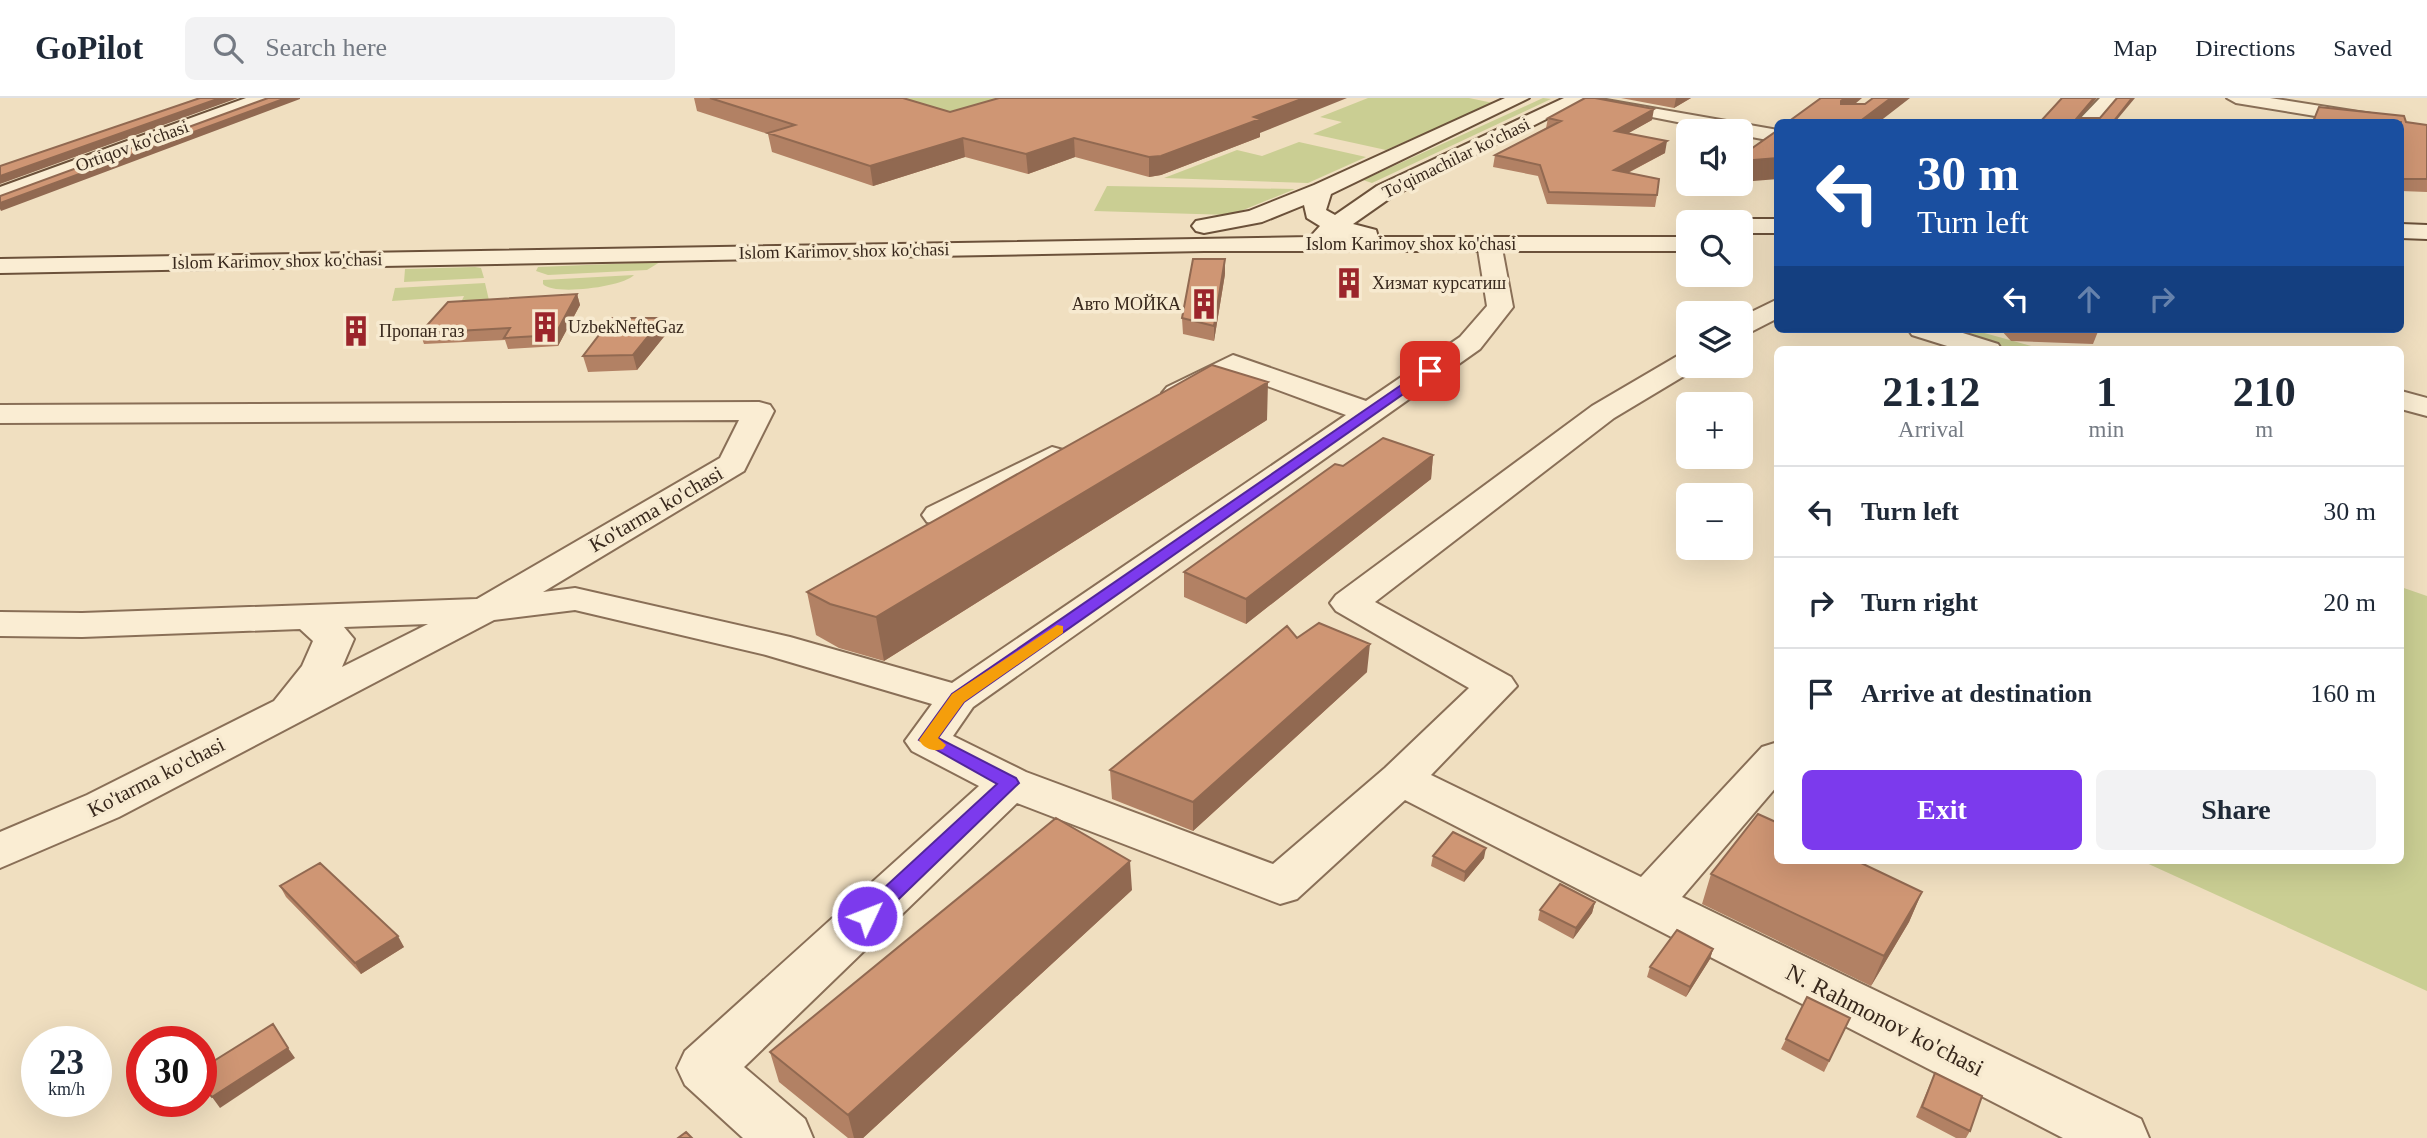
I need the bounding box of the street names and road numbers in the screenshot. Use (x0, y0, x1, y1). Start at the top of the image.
street label: To'qimachilar ko'chasi (1379, 114, 1533, 202)
street label: Ortiqov ko'chasi (73, 116, 191, 176)
street label: Islom Karimov shox ko'chasi (1306, 234, 1516, 254)
street label: Islom Karimov shox ko'chasi (738, 239, 950, 263)
street label: Islom Karimov shox ko'chasi (171, 249, 383, 273)
street label: Ko'tarma ko'chasi (585, 461, 727, 557)
street label: Ko'tarma ko'chasi (84, 732, 229, 822)
street label: N. Rahmonov ko'chasi (1782, 959, 1988, 1081)

